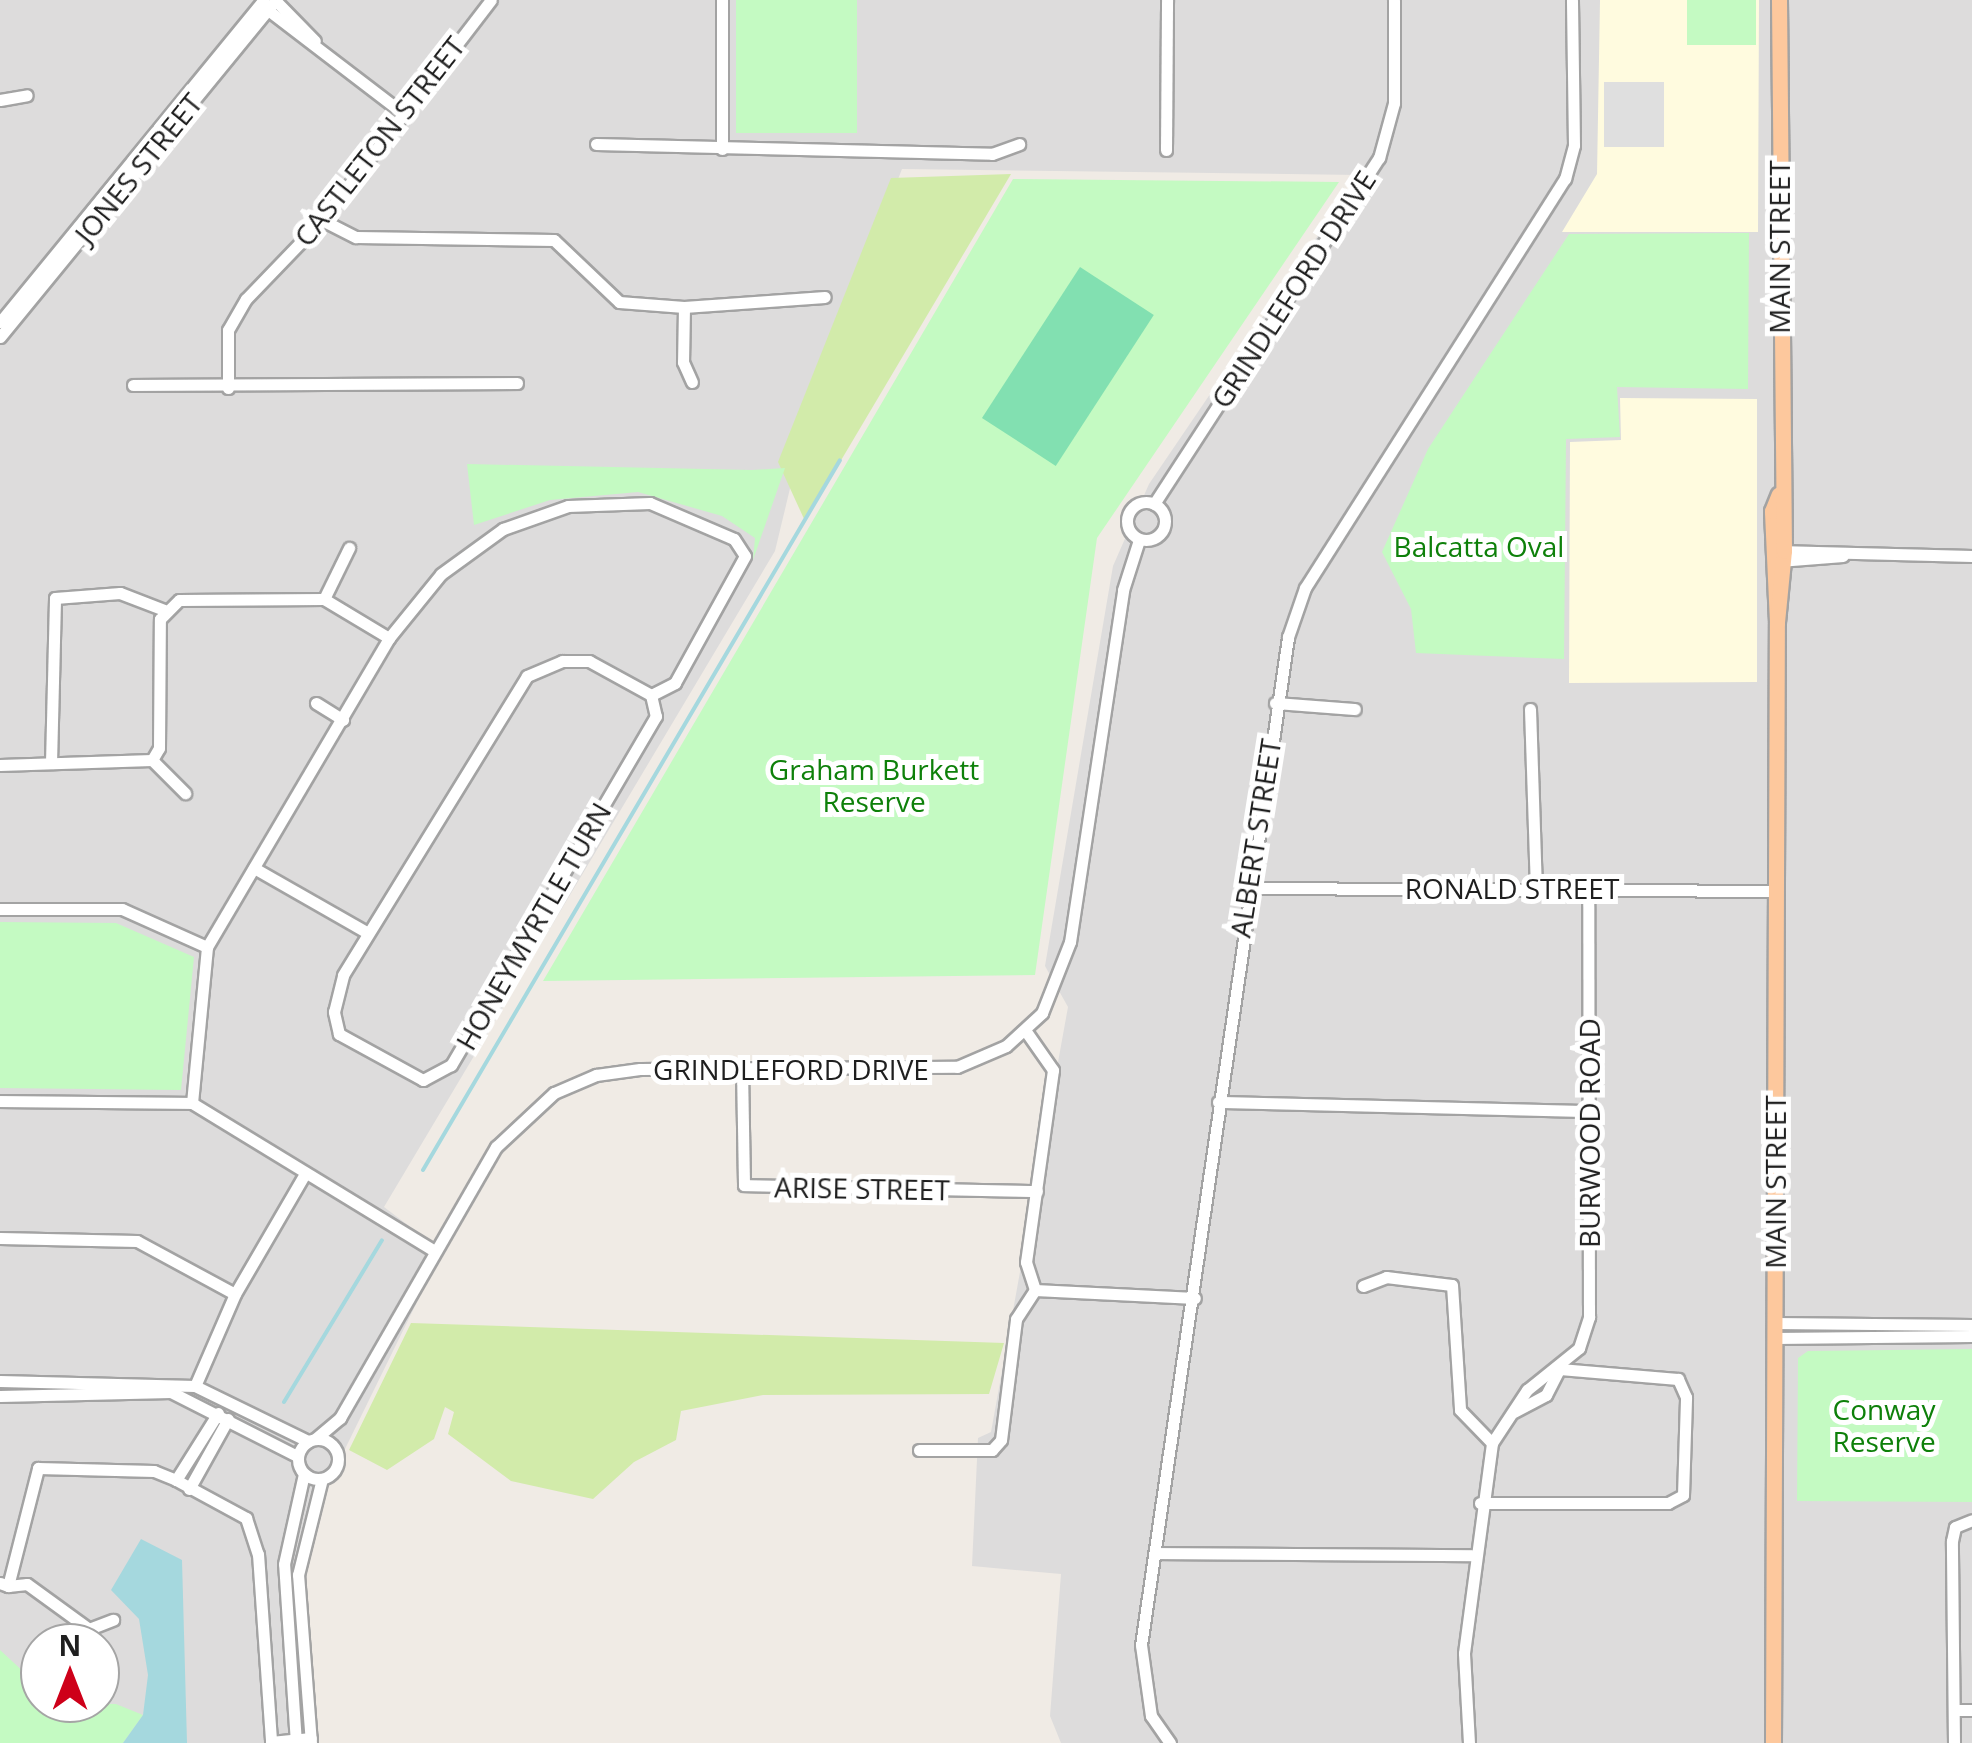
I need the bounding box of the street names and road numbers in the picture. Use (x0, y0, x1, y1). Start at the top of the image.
street label: CASTLETON STREET (287, 30, 471, 252)
street label: JONES STREET (67, 86, 209, 250)
street label: MAIN STREET (1762, 160, 1796, 334)
street label: GRINDLEFORD DRIVE (1204, 164, 1382, 414)
street label: ALBERT STREET (1223, 736, 1287, 940)
street label: HONEYMYRTLE TURN (448, 796, 618, 1056)
street label: RONALD STREET (1405, 871, 1619, 905)
street label: BURWOOD ROAD (1572, 1018, 1606, 1248)
street label: GRINDLEFORD DRIVE (653, 1052, 929, 1086)
street label: MAIN STREET (1758, 1095, 1792, 1269)
street label: ARISE STREET (774, 1170, 950, 1206)

